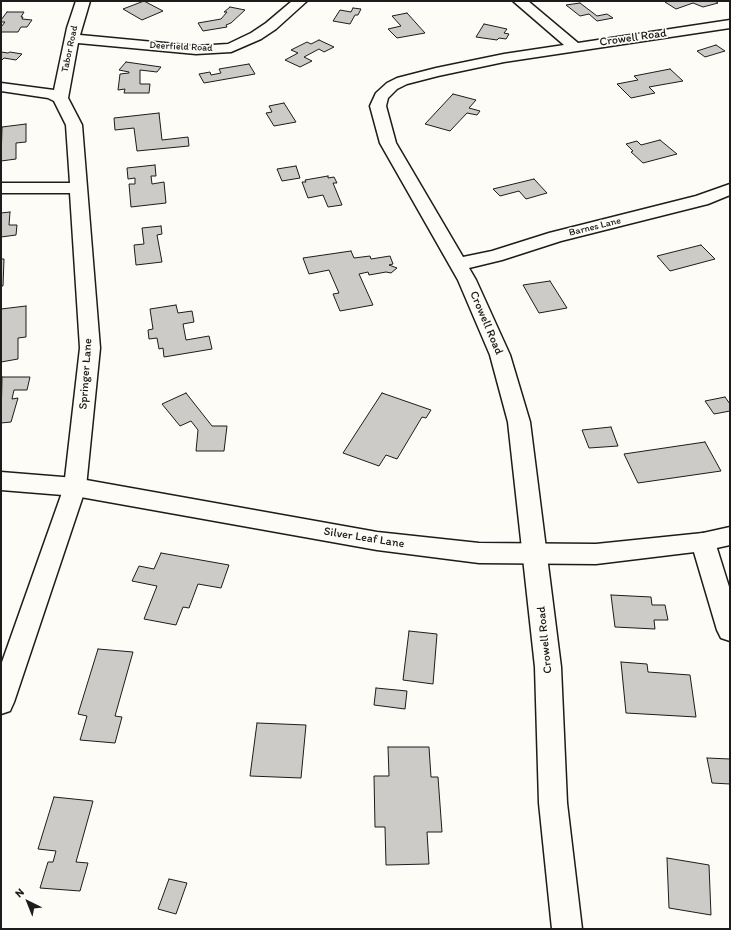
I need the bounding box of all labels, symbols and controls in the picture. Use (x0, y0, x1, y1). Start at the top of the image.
street label: Tabor Road (59, 24, 81, 74)
street label: Crowell Road (598, 26, 668, 50)
street label: Deerfield Road (149, 39, 213, 55)
street label: Barnes Lane (568, 215, 622, 239)
street label: Crowell Road (466, 289, 506, 357)
street label: Springer Lane (76, 338, 96, 410)
street label: Silver Leaf Lane (323, 525, 405, 551)
street label: Crowell Road (534, 606, 556, 674)
north arrow (8, 882, 48, 922)
text: N (12, 886, 27, 900)

